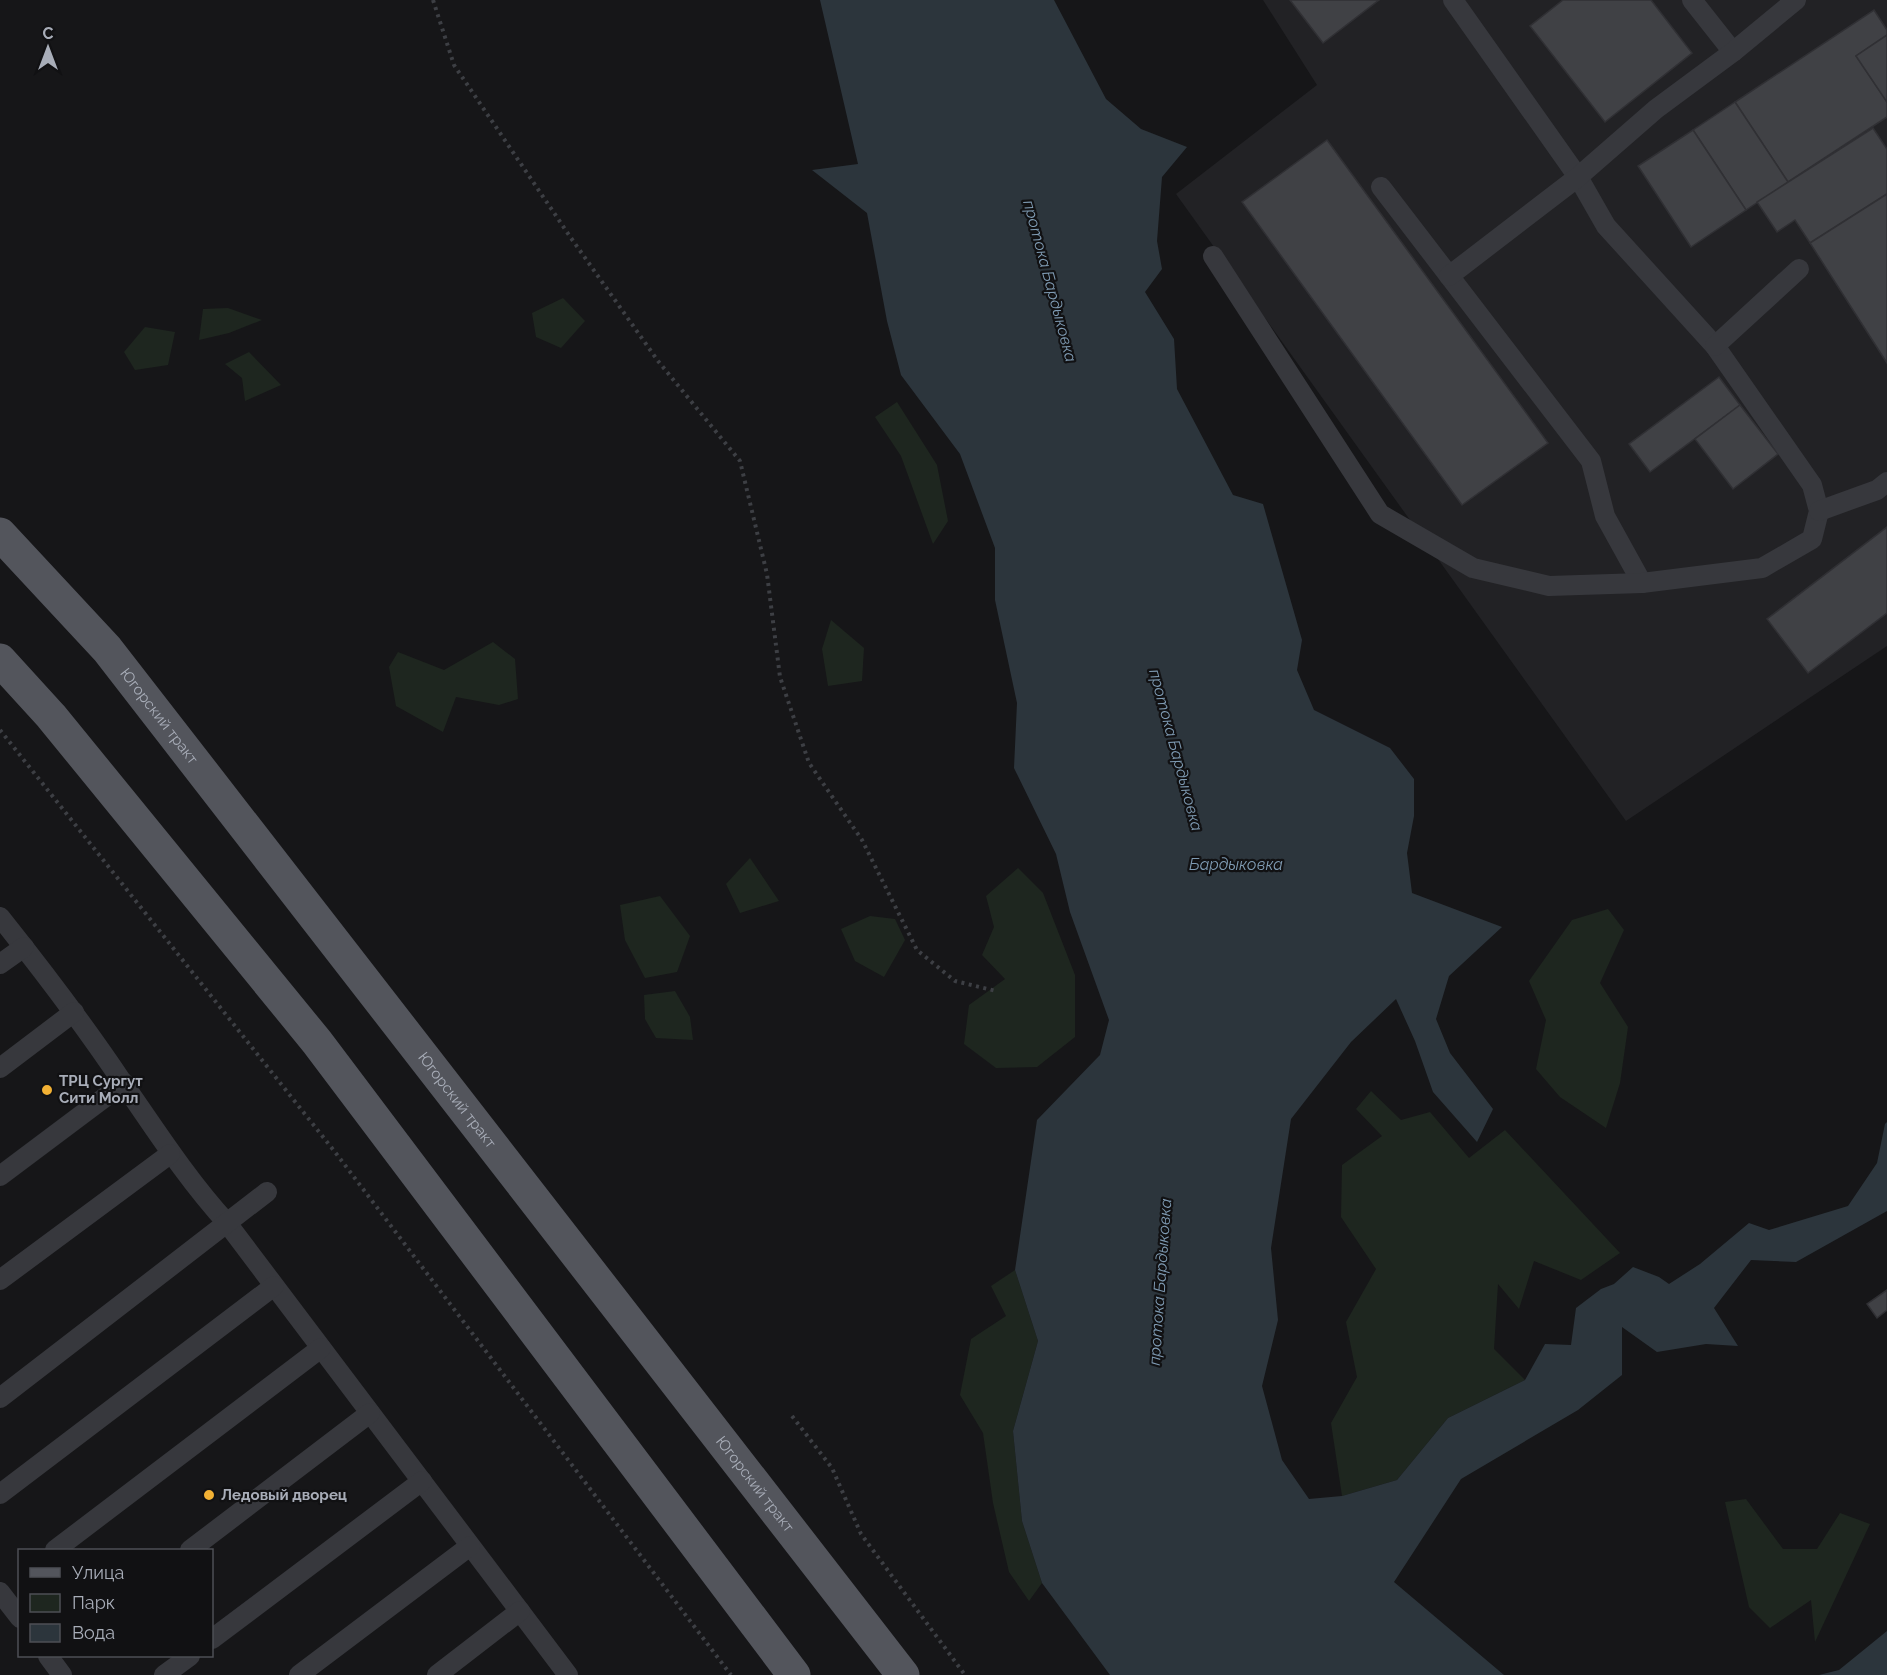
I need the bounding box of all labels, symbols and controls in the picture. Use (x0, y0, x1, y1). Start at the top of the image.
north arrow (18, 18, 78, 78)
text: С (43, 24, 54, 43)
water label: протока Бардыковка (1019, 198, 1081, 365)
street label: Югорский тракт (116, 665, 202, 768)
water label: протока Бардыковка (1145, 667, 1207, 834)
water label: Бардыковка (1189, 855, 1283, 874)
street label: Югорский тракт (414, 1049, 500, 1152)
place label: ТРЦ Сургут Сити Молл (59, 1072, 143, 1107)
marker: ТРЦ Сургут Сити Молл (40, 1083, 54, 1097)
water label: протока Бардыковка (1145, 1198, 1175, 1366)
street label: Югорский тракт (712, 1433, 798, 1536)
place label: Ледовый дворец (221, 1486, 347, 1504)
marker: Ледовый дворец (202, 1488, 216, 1502)
legend (18, 1549, 213, 1657)
text: Улица (72, 1562, 124, 1583)
text: Парк (72, 1592, 115, 1613)
text: Вода (72, 1622, 115, 1643)

